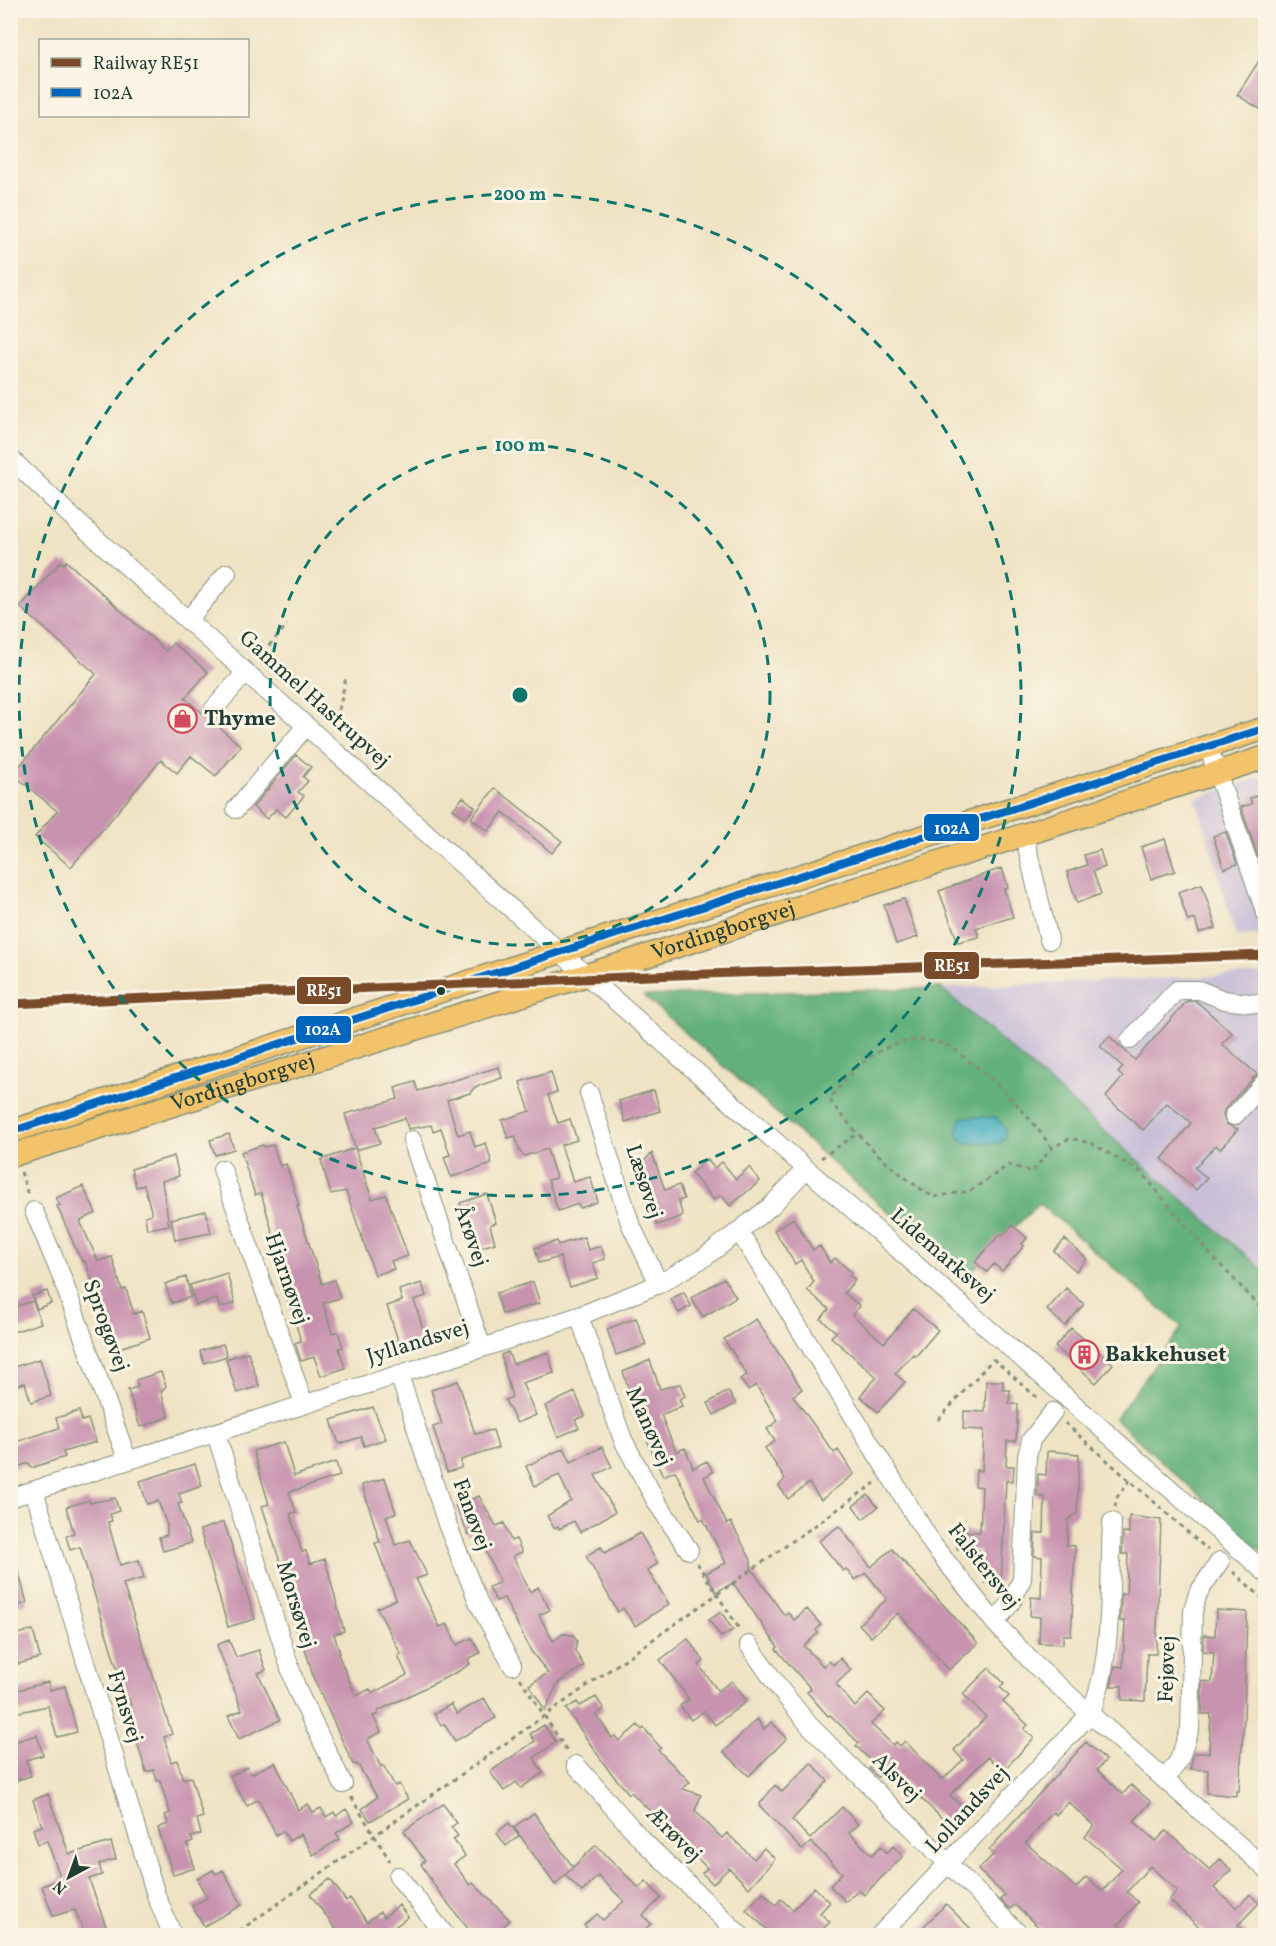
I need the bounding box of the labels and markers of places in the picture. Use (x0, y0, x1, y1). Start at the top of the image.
centre of rings (510, 685, 530, 705)
shop icon: Thyme (167, 703, 199, 735)
place label: Thyme (204, 704, 276, 735)
unlabelled marker (435, 985, 447, 997)
building icon: Bakkehuset (1068, 1339, 1100, 1371)
place label: Bakkehuset (1105, 1340, 1226, 1371)

